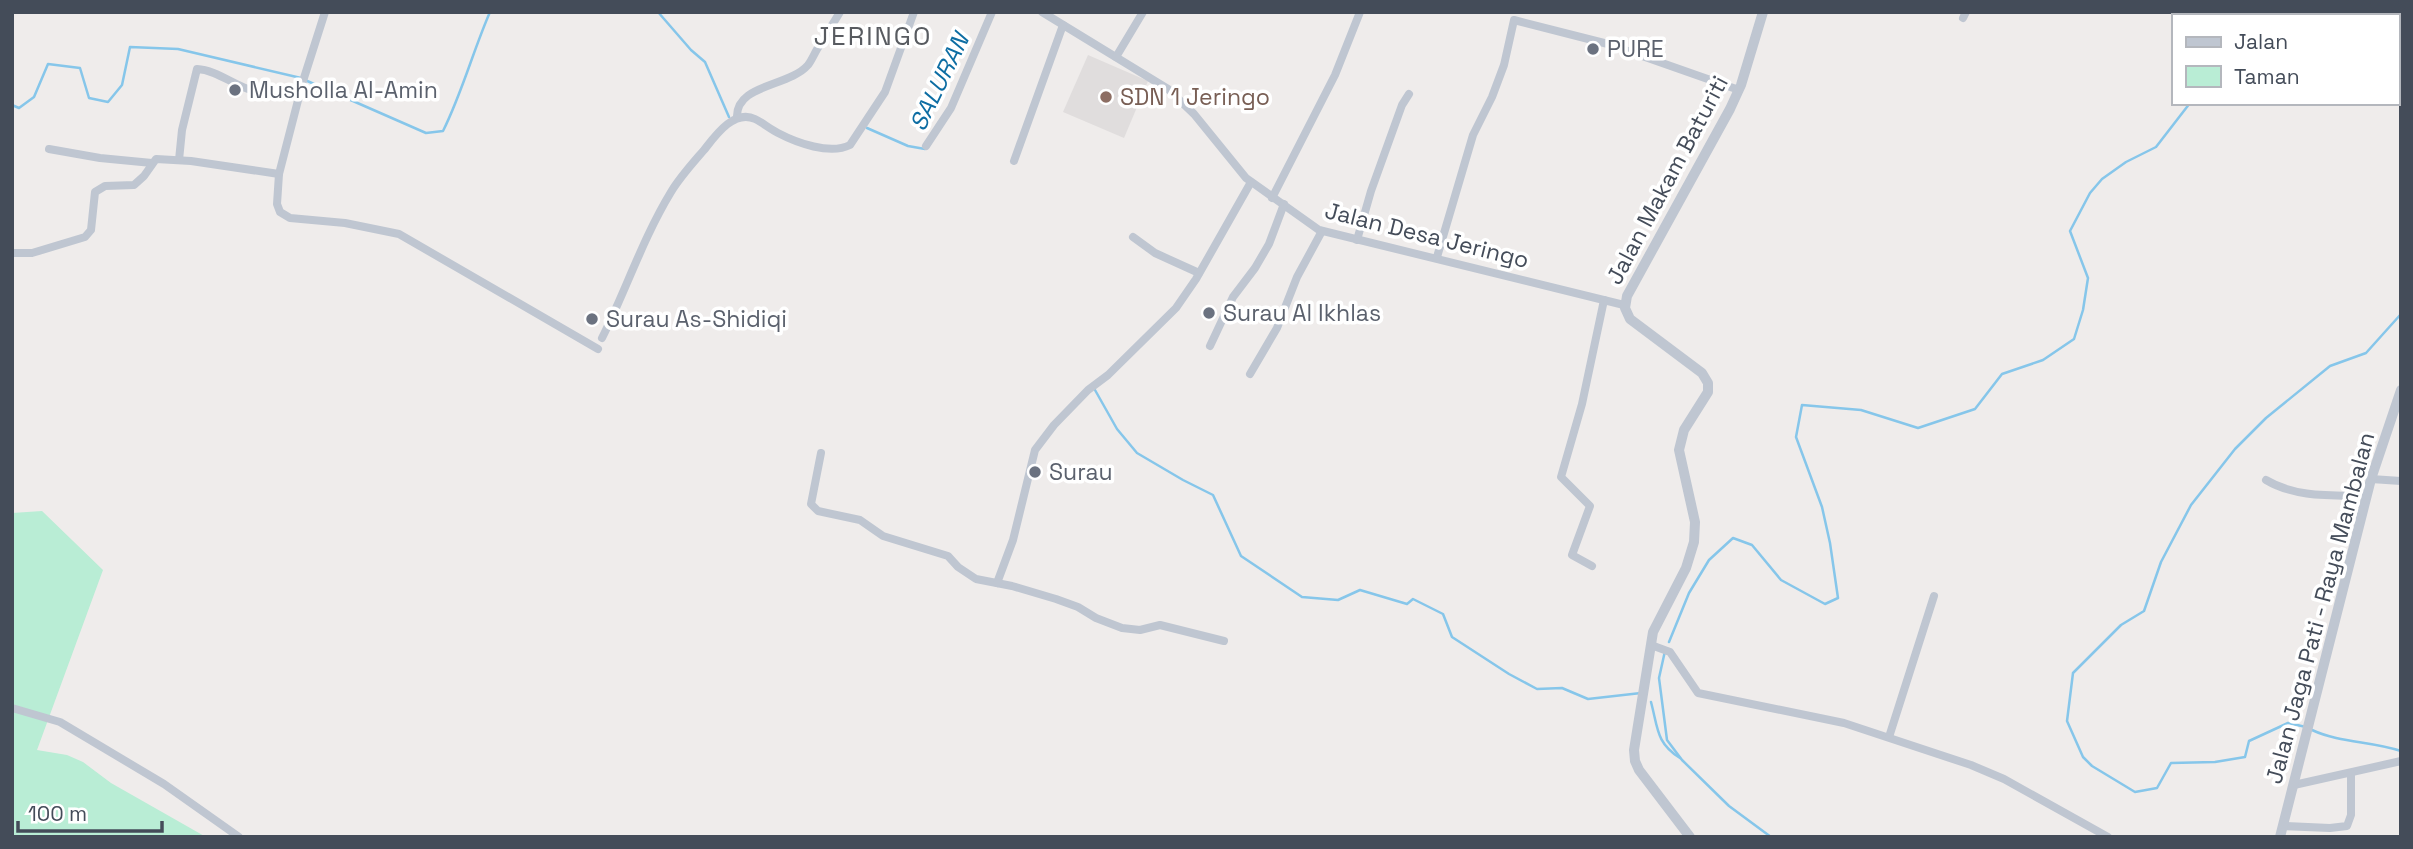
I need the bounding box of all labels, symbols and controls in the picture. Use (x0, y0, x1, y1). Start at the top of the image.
legend (2172, 14, 2399, 105)
district label: JERINGO (814, 19, 932, 53)
water label: SALURAN (902, 25, 977, 136)
text: Jalan (2234, 28, 2288, 55)
place label: PURE (1607, 34, 1664, 64)
marker: PURE (1585, 41, 1601, 57)
text: Taman (2234, 63, 2300, 90)
street label: Jalan Makam Baturiti (1599, 70, 1735, 290)
place label: Musholla Al-Amin (249, 75, 438, 105)
marker: Musholla Al-Amin (227, 82, 243, 98)
place label: SDN 1 Jeringo (1120, 82, 1270, 112)
marker: SDN 1 Jeringo (1098, 89, 1114, 105)
street label: Jalan Desa Jeringo (1322, 195, 1532, 275)
place label: Surau Al Ikhlas (1223, 298, 1381, 328)
place label: Surau As-Shidiqi (606, 304, 787, 334)
marker: Surau Al Ikhlas (1201, 305, 1217, 321)
marker: Surau As-Shidiqi (584, 311, 600, 327)
street label: Jalan Jaga Pati - Raya Mambalan (2259, 429, 2381, 787)
place label: Surau (1049, 457, 1112, 487)
marker: Surau (1027, 464, 1043, 480)
scale bar (18, 790, 161, 834)
text: 100 m (28, 800, 87, 827)

